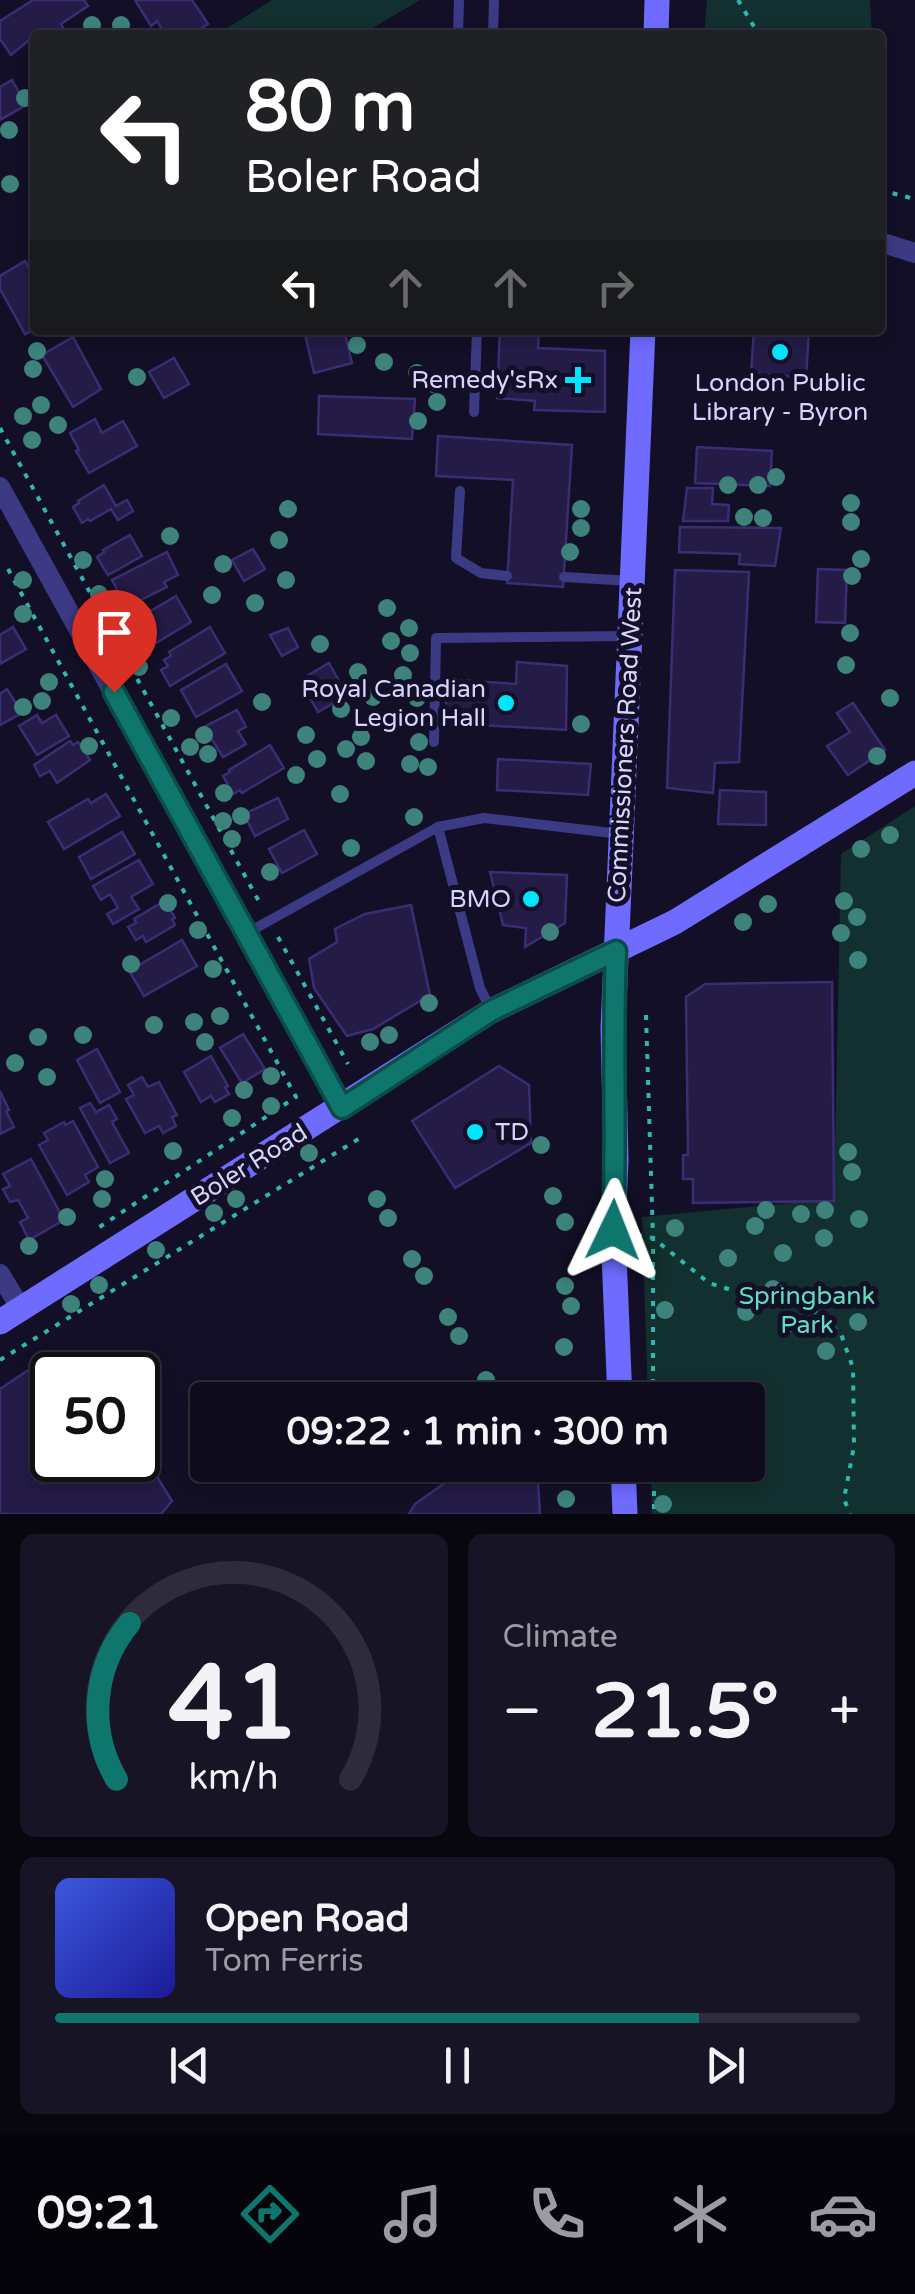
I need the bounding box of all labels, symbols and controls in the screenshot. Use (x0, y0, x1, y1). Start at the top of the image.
text: 80 m (245, 66, 415, 150)
icon: left (80, 70, 210, 200)
text: Boler Road (245, 151, 482, 205)
icon: left (273, 260, 328, 315)
icon: ahead (378, 260, 433, 315)
icon: ahead (483, 260, 538, 315)
icon: right (588, 260, 643, 315)
marker: London Public Library - Byron (769, 341, 791, 363)
place label: Remedy'sRx (411, 365, 558, 395)
place label: London Public Library - Byron (692, 368, 868, 427)
marker: Remedy'sRx (567, 369, 589, 391)
street label: Commissioners Road West (602, 586, 648, 904)
pin (72, 590, 157, 693)
icon: arrive (87, 605, 142, 660)
place label: Royal Canadian Legion Hall (301, 674, 486, 733)
marker: Royal Canadian Legion Hall (495, 692, 517, 714)
place label: BMO (449, 884, 511, 914)
marker: BMO (520, 888, 542, 910)
street label: Boler Road (185, 1117, 313, 1213)
place label: TD (495, 1117, 529, 1147)
marker: TD (464, 1121, 486, 1143)
position arrow (561, 1178, 665, 1282)
park label: Springbank Park (739, 1281, 875, 1340)
speed limit sign: 50 (30, 1352, 160, 1482)
text: 09:22 · 1 min · 300 m (286, 1409, 669, 1455)
text: Climate (503, 1618, 618, 1656)
text: 41 (168, 1642, 299, 1767)
text: 21.5° (592, 1667, 779, 1757)
text: − (503, 1679, 542, 1745)
text: + (829, 1679, 860, 1745)
text: km/h (189, 1756, 279, 1799)
text: Open Road (205, 1896, 410, 1942)
text: Tom Ferris (205, 1942, 364, 1980)
icon: previous (162, 2038, 217, 2093)
icon: pause (430, 2038, 485, 2093)
icon: next (698, 2038, 753, 2093)
icon: directions (235, 2179, 305, 2249)
icon: music (378, 2179, 448, 2249)
icon: phone (522, 2179, 592, 2249)
icon: climate (665, 2179, 735, 2249)
icon: car (808, 2179, 878, 2249)
text: 09:21 (37, 2187, 161, 2241)

